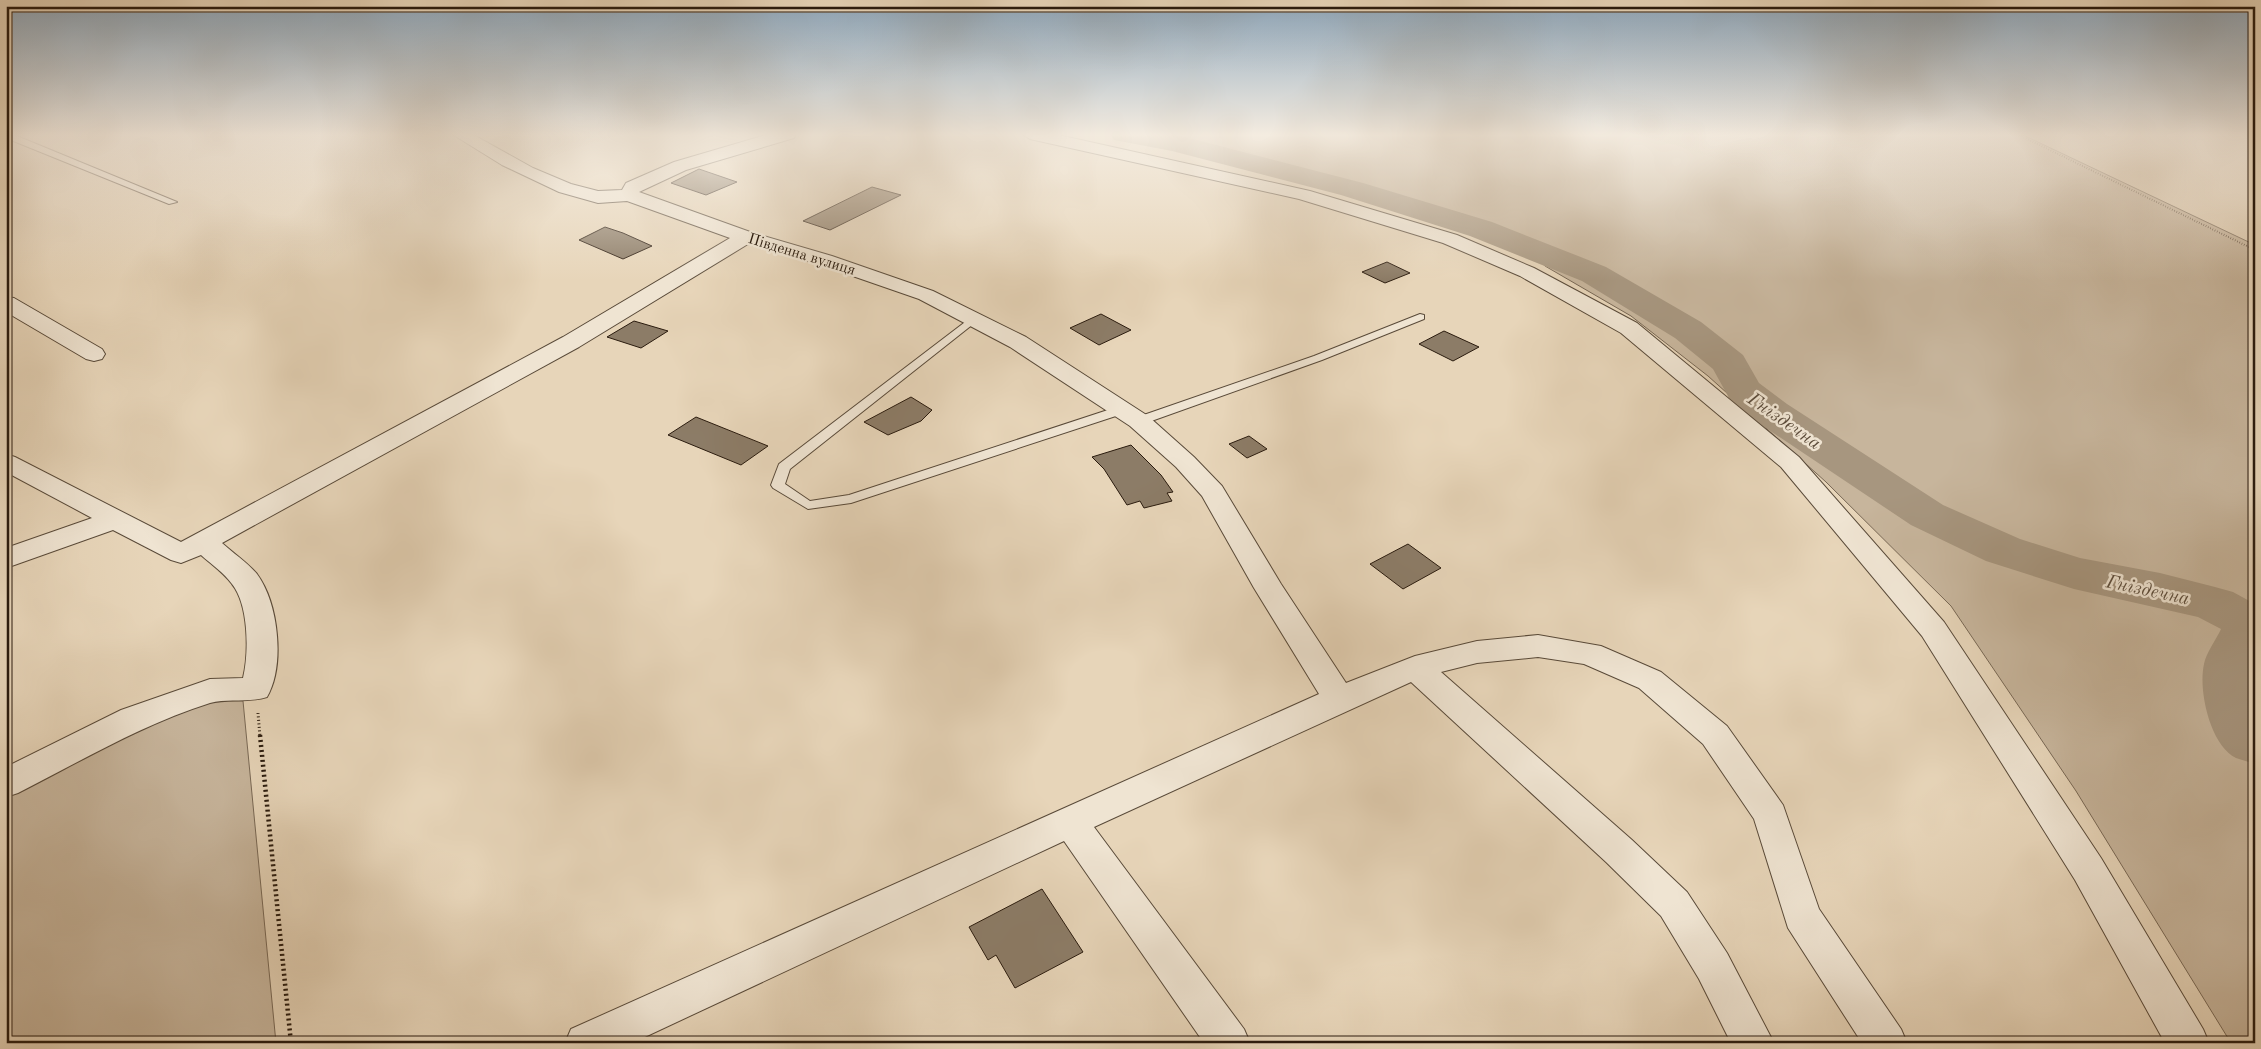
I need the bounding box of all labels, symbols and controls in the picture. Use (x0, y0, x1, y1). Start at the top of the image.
street label: Південна вулиця (746, 232, 857, 279)
water label: Гніздечна (1743, 389, 1824, 454)
water label: Гніздечна (2103, 573, 2191, 610)

